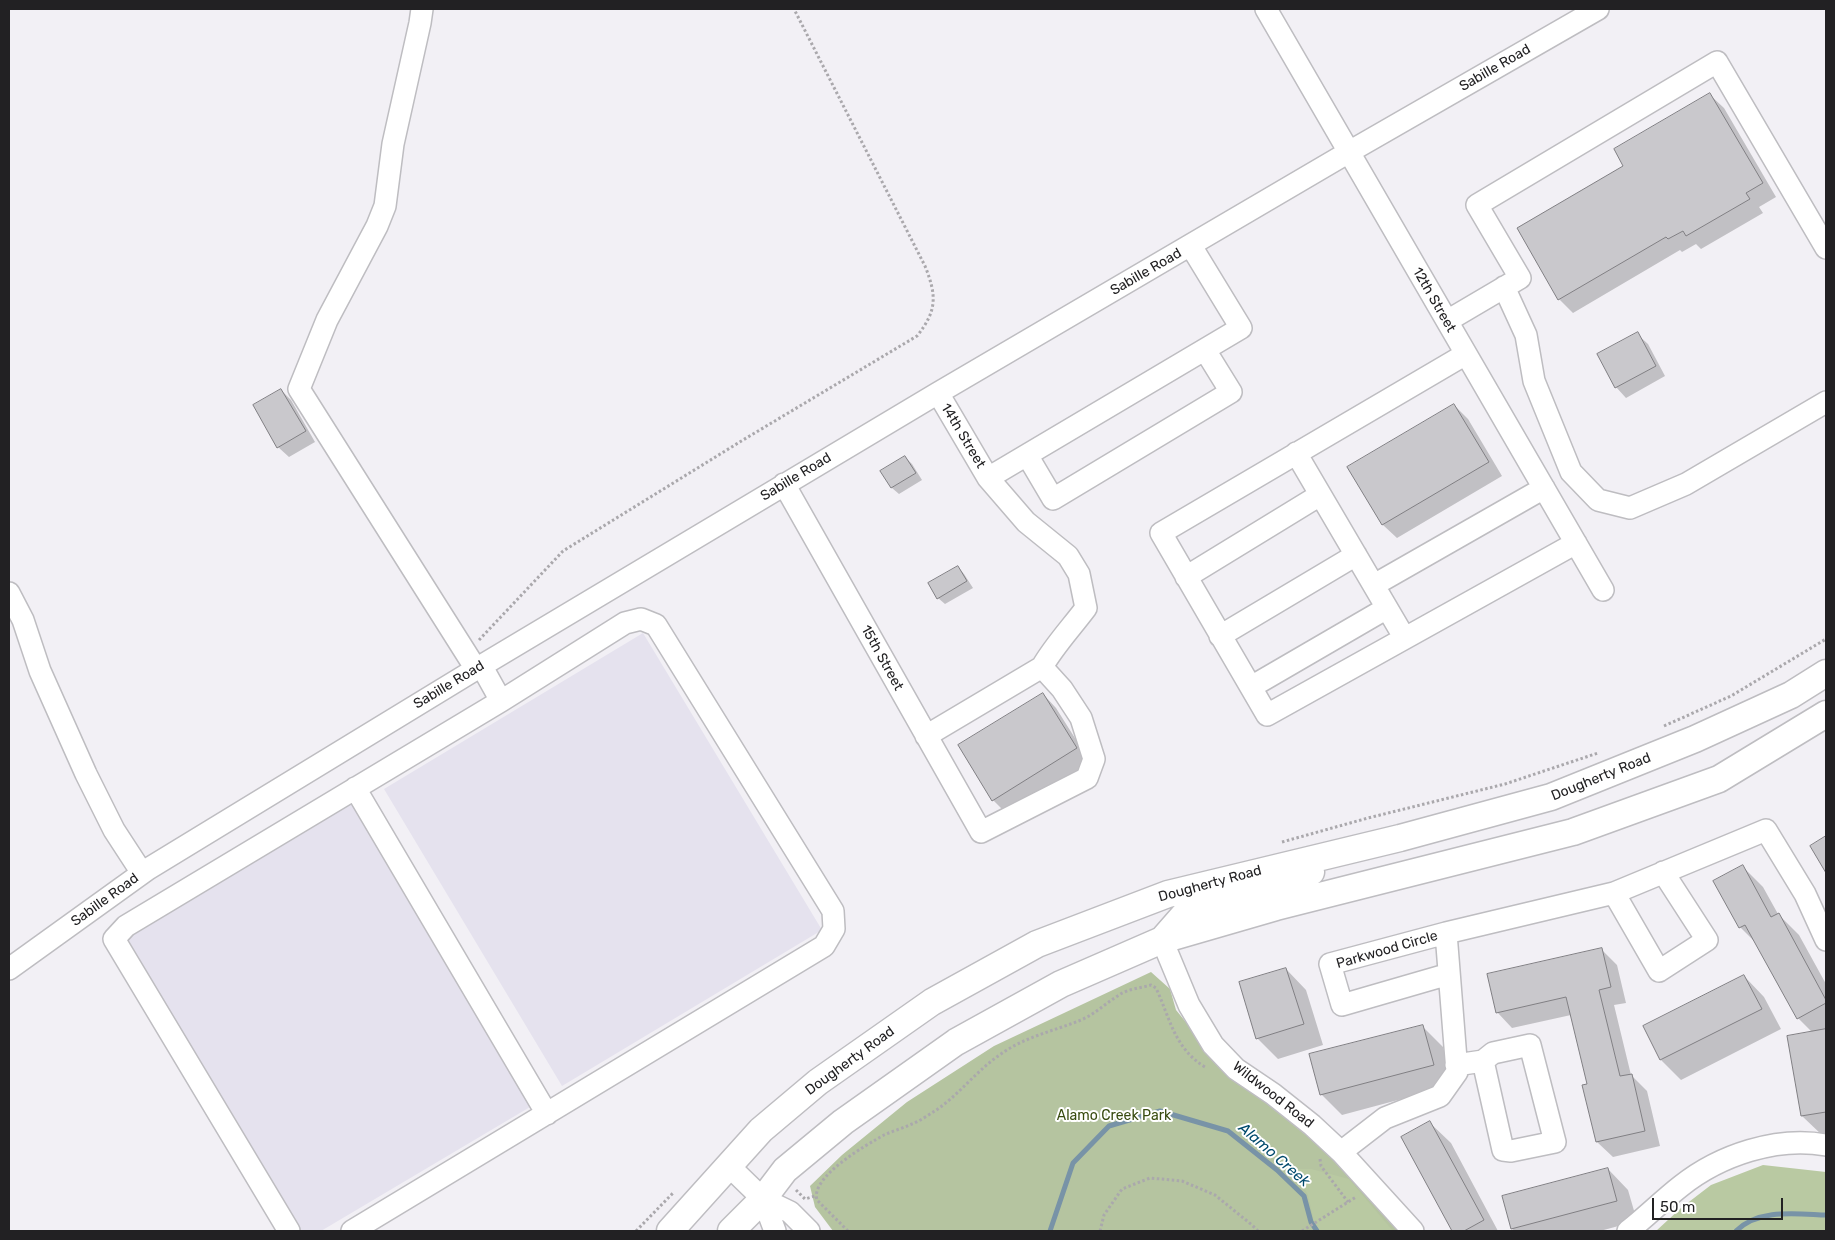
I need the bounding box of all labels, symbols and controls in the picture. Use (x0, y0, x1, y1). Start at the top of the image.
street label: Sabille Road (1456, 41, 1534, 95)
street label: Sabille Road (1107, 245, 1185, 299)
street label: 12th Street (1409, 265, 1459, 335)
street label: 14th Street (937, 401, 989, 471)
street label: Sabille Road (758, 449, 834, 505)
street label: 15th Street (857, 622, 907, 694)
street label: Sabille Road (411, 657, 487, 713)
street label: Dougherty Road (1549, 749, 1653, 805)
street label: Dougherty Road (1157, 862, 1263, 906)
street label: Sabille Road (68, 870, 142, 930)
street label: Parkwood Circle (1334, 927, 1440, 973)
street label: Dougherty Road (802, 1023, 898, 1099)
street label: Wildwood Road (1229, 1058, 1317, 1132)
park label: Alamo Creek Park (1057, 1108, 1171, 1124)
water label: Alamo Creek (1235, 1119, 1313, 1191)
scale bar (1655, 1188, 1786, 1220)
text: 50 m (1660, 1198, 1695, 1216)

